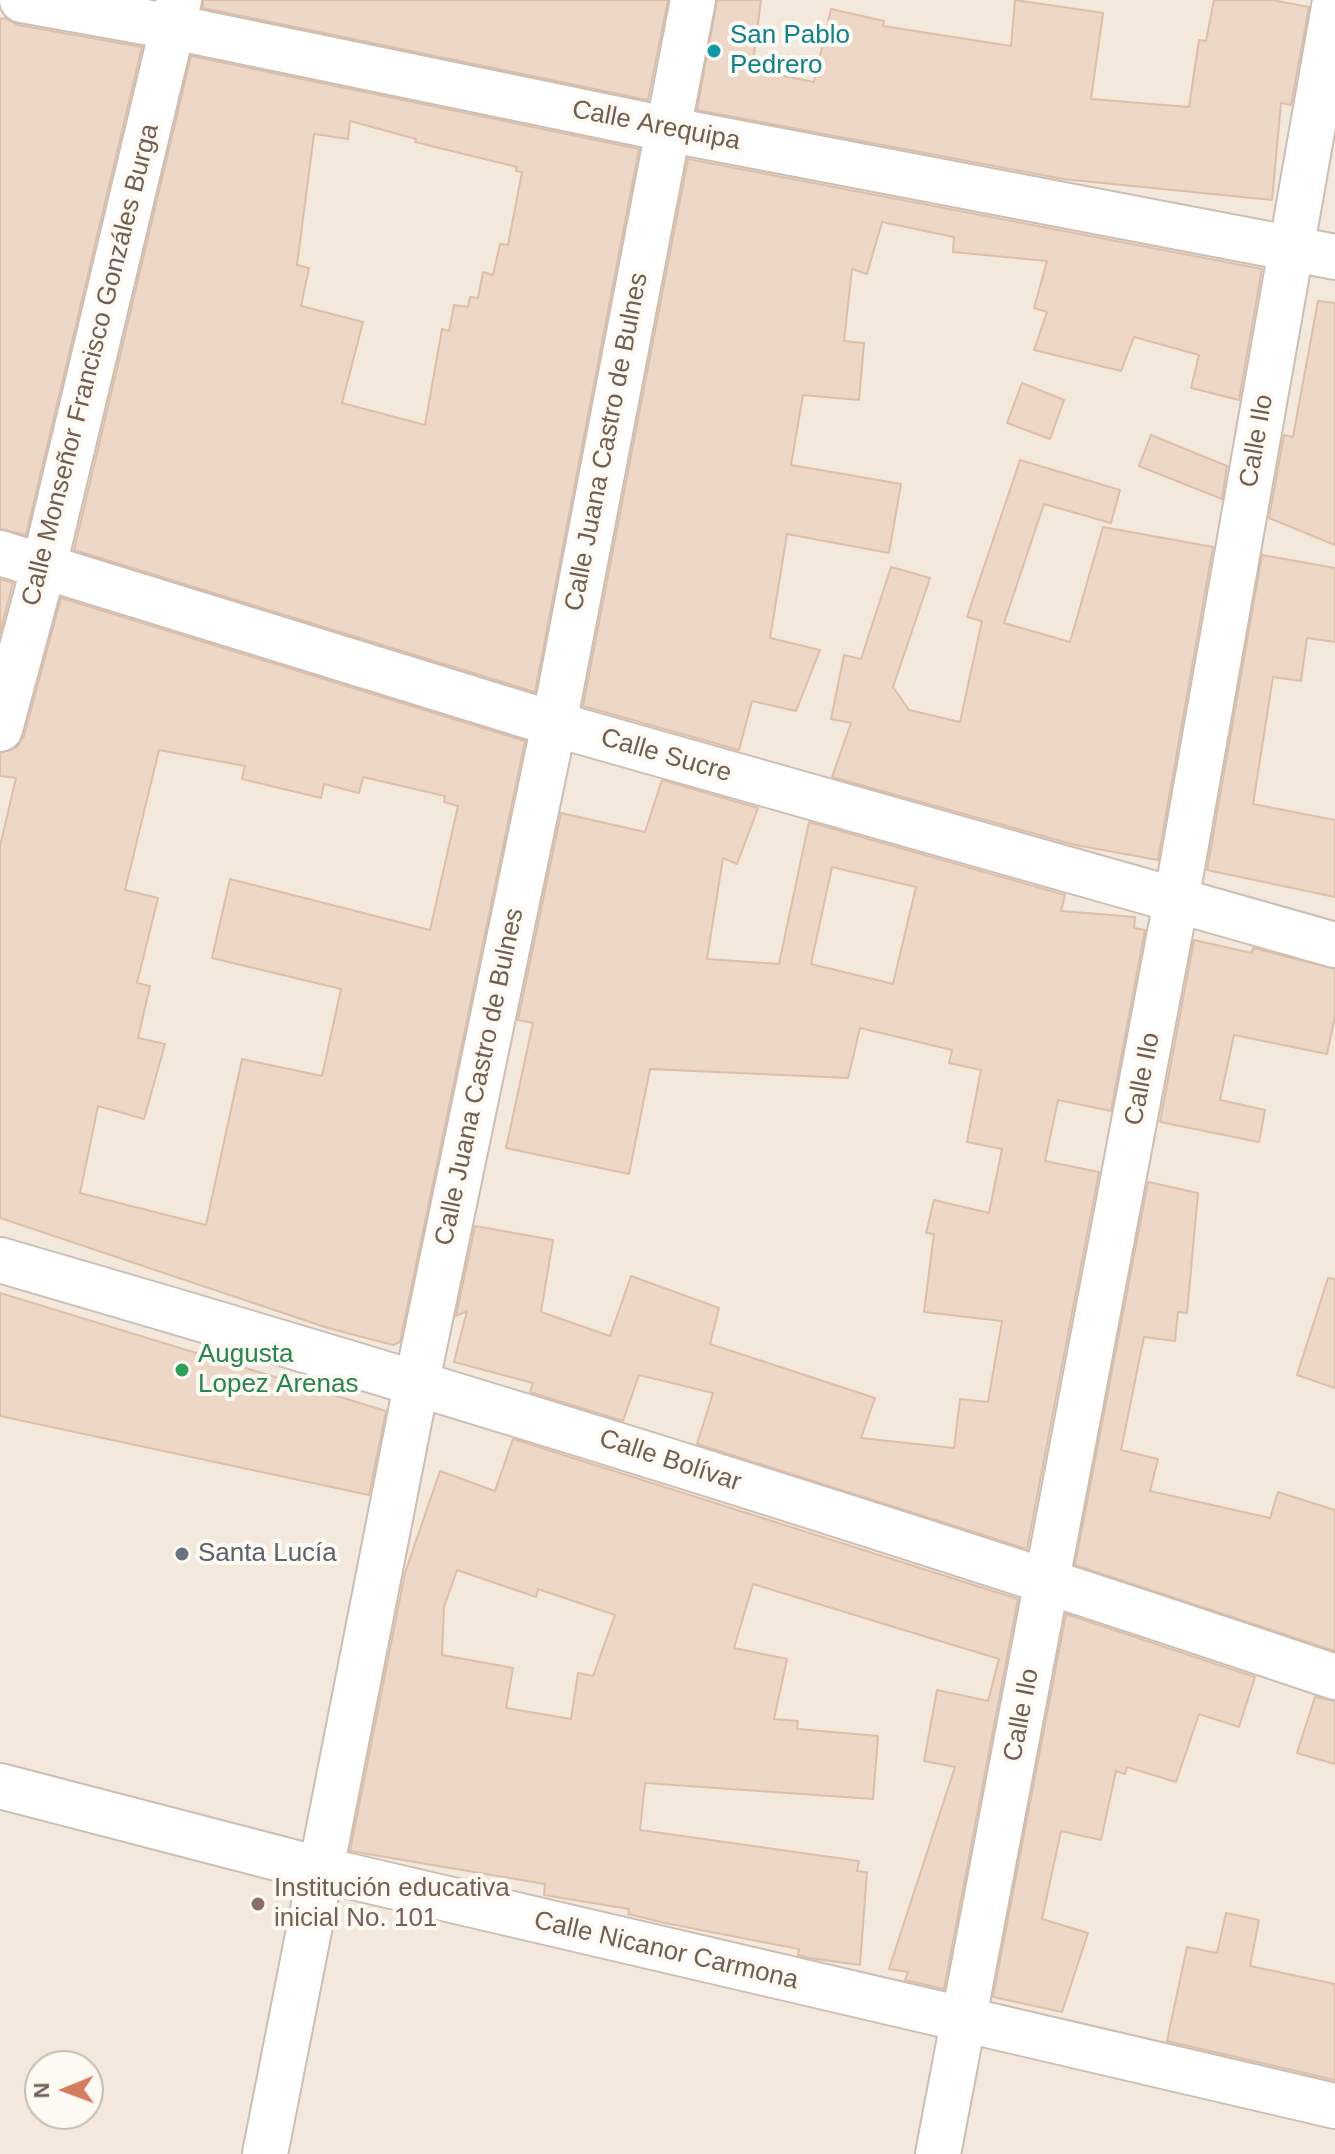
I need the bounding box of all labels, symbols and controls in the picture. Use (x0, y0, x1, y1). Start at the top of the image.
place label: San Pablo Pedrero (730, 20, 850, 82)
marker: San Pablo Pedrero (705, 42, 723, 60)
street label: Calle Arequipa (569, 94, 743, 158)
street label: Calle Monseñor Francisco Gonzáles Burga (16, 121, 166, 609)
street label: Calle Juana Castro de Bulnes (559, 270, 655, 614)
street label: Calle Ilo (1233, 392, 1281, 490)
street label: Calle Sucre (597, 722, 735, 790)
street label: Calle Juana Castro de Bulnes (429, 906, 531, 1248)
street label: Calle Ilo (1119, 1030, 1167, 1128)
place label: Augusta Lopez Arenas (198, 1339, 358, 1400)
marker: Augusta Lopez Arenas (173, 1361, 191, 1379)
street label: Calle Bolívar (595, 1423, 745, 1499)
place label: Santa Lucía (198, 1538, 337, 1570)
marker: Santa Lucía (173, 1545, 191, 1563)
street label: Calle Ilo (998, 1666, 1046, 1764)
place label: Institución educativa inicial No. 101 (274, 1873, 510, 1934)
marker: Institución educativa inicial No. 101 (249, 1895, 267, 1913)
street label: Calle Nicanor Carmona (531, 1905, 801, 1997)
north arrow (24, 2050, 104, 2130)
text: N (29, 2082, 54, 2099)

